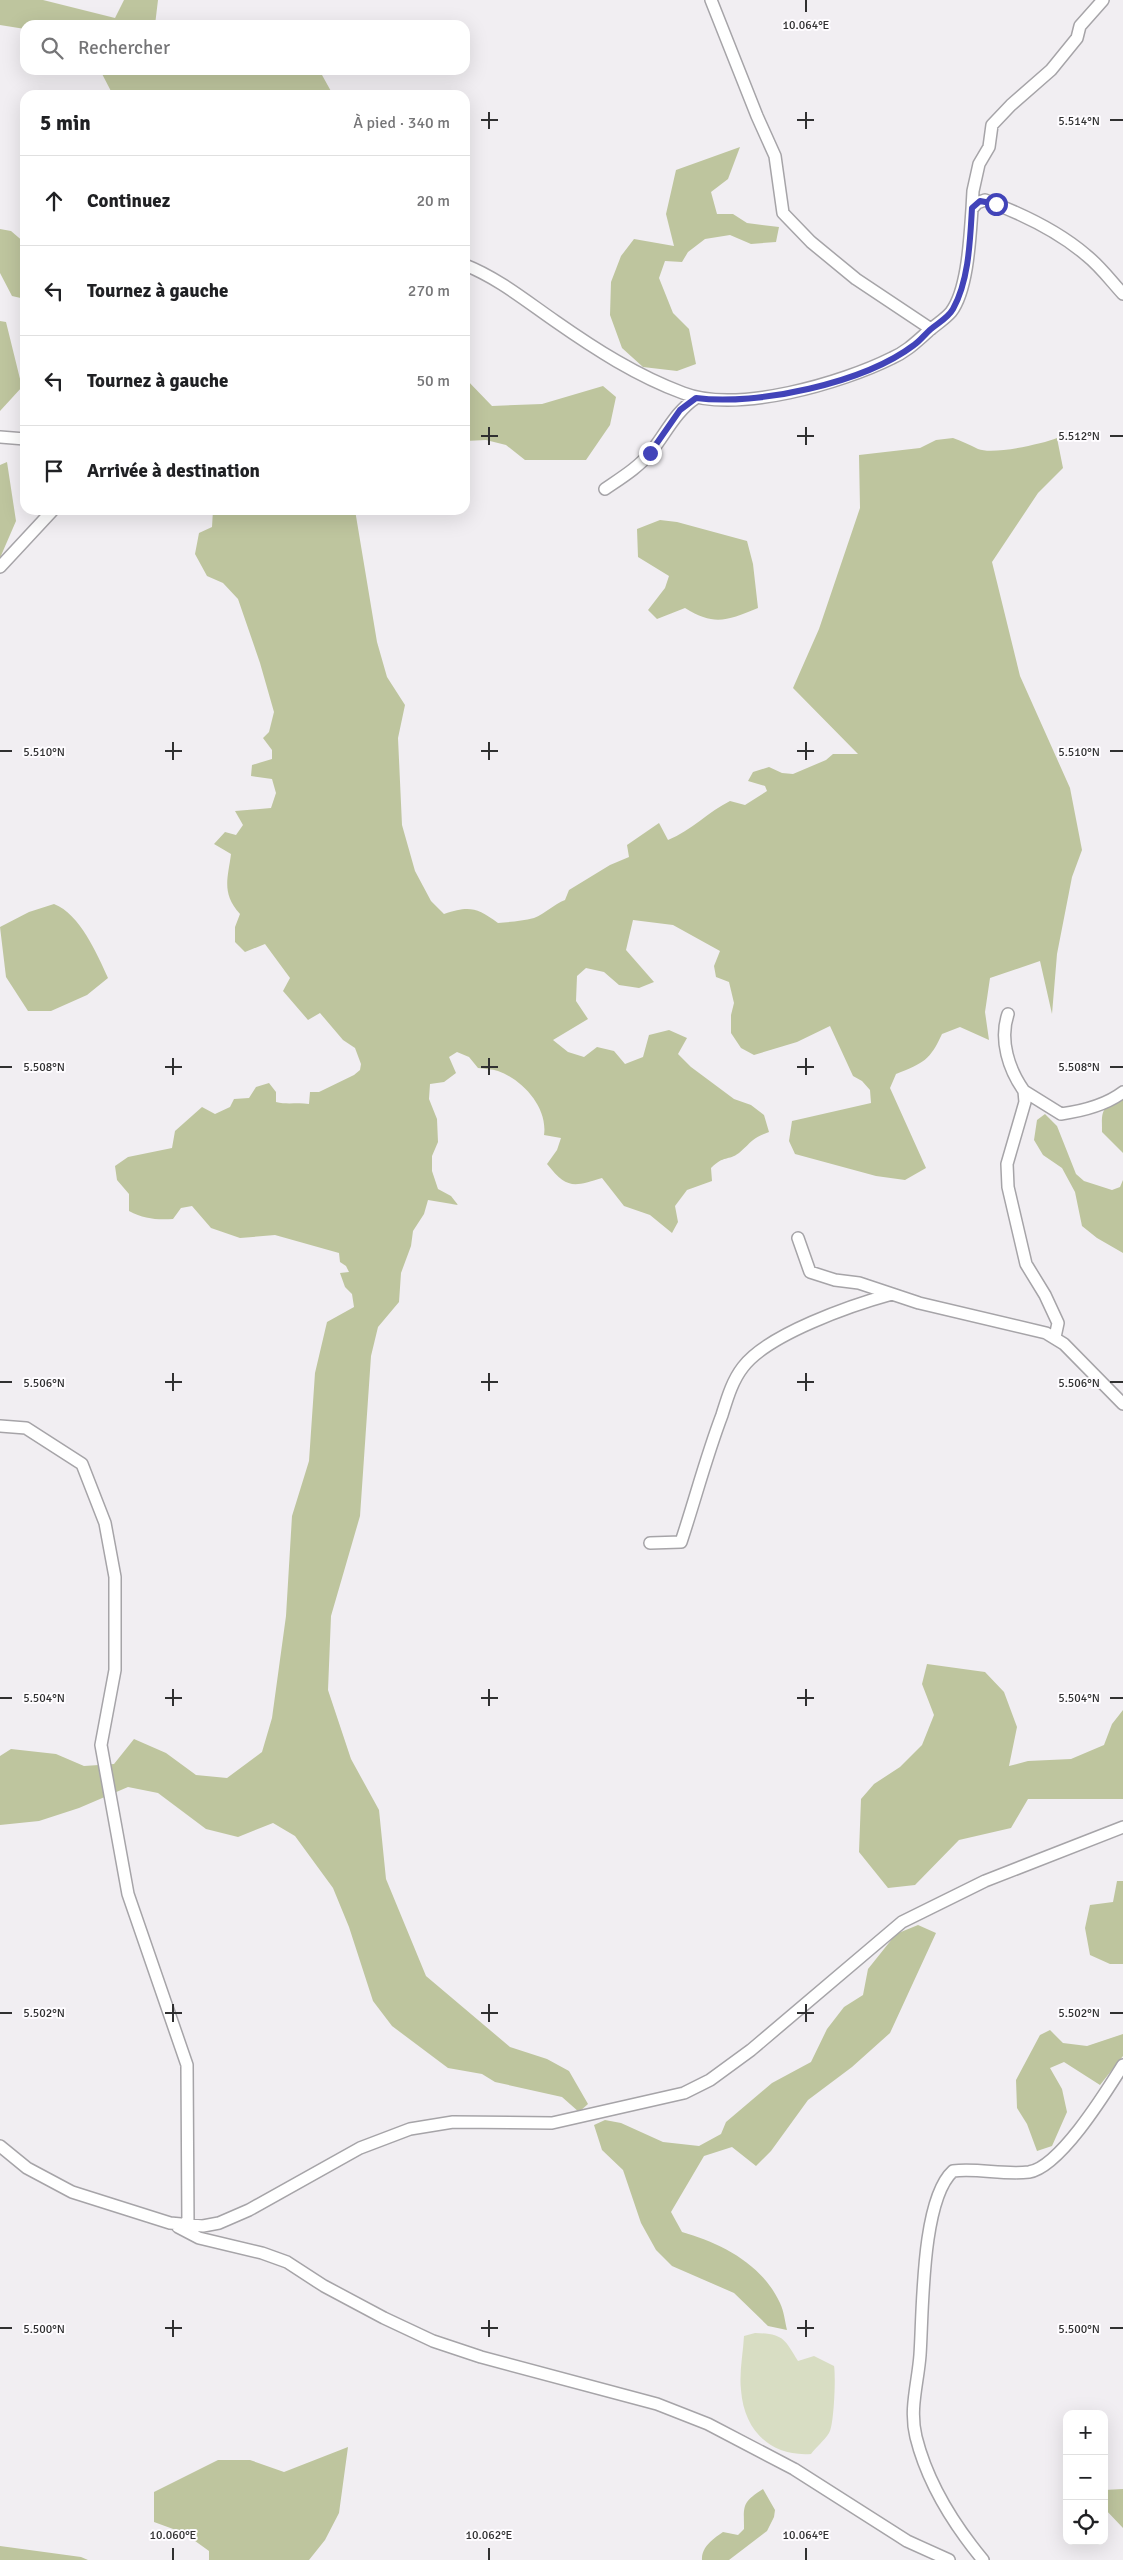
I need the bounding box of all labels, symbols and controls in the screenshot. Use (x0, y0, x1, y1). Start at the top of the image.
text: 10.064°E (783, 18, 830, 33)
search box (20, 20, 470, 75)
icon: search (38, 34, 66, 62)
text: Rechercher (78, 36, 170, 60)
text: 5 min (40, 110, 91, 136)
text: À pied · 340 m (353, 113, 450, 133)
text: 5.514°N (1058, 114, 1100, 129)
icon: ahead (40, 187, 68, 215)
text: Continuez (87, 189, 170, 213)
text: 20 m (416, 191, 450, 211)
route start (985, 193, 1008, 216)
icon: left (40, 277, 68, 305)
text: Tournez à gauche (87, 279, 228, 303)
text: 270 m (408, 281, 450, 301)
icon: left (40, 367, 68, 395)
text: Tournez à gauche (87, 369, 228, 393)
text: 50 m (416, 371, 450, 391)
text: 5.512°N (1058, 429, 1100, 444)
route end (639, 442, 662, 465)
icon: arrive (40, 457, 68, 485)
text: Arrivée à destination (87, 459, 260, 483)
text: 5.510°N (23, 745, 65, 760)
text: 5.510°N (1058, 745, 1100, 760)
text: 5.508°N (23, 1060, 65, 1075)
text: 5.508°N (1058, 1060, 1100, 1075)
text: 5.506°N (23, 1376, 65, 1391)
text: 5.506°N (1058, 1376, 1100, 1391)
text: 5.504°N (23, 1691, 65, 1706)
text: 5.504°N (1058, 1691, 1100, 1706)
text: 5.502°N (23, 2006, 65, 2021)
text: 5.502°N (1058, 2006, 1100, 2021)
text: 5.500°N (23, 2322, 65, 2337)
text: 5.500°N (1058, 2322, 1100, 2337)
map controls (1063, 2410, 1108, 2545)
button: + (1063, 2410, 1108, 2455)
button: − (1063, 2455, 1108, 2500)
button: locate (1063, 2500, 1108, 2545)
text: 10.060°E (150, 2528, 197, 2543)
text: 10.062°E (466, 2528, 513, 2543)
text: 10.064°E (783, 2528, 830, 2543)

